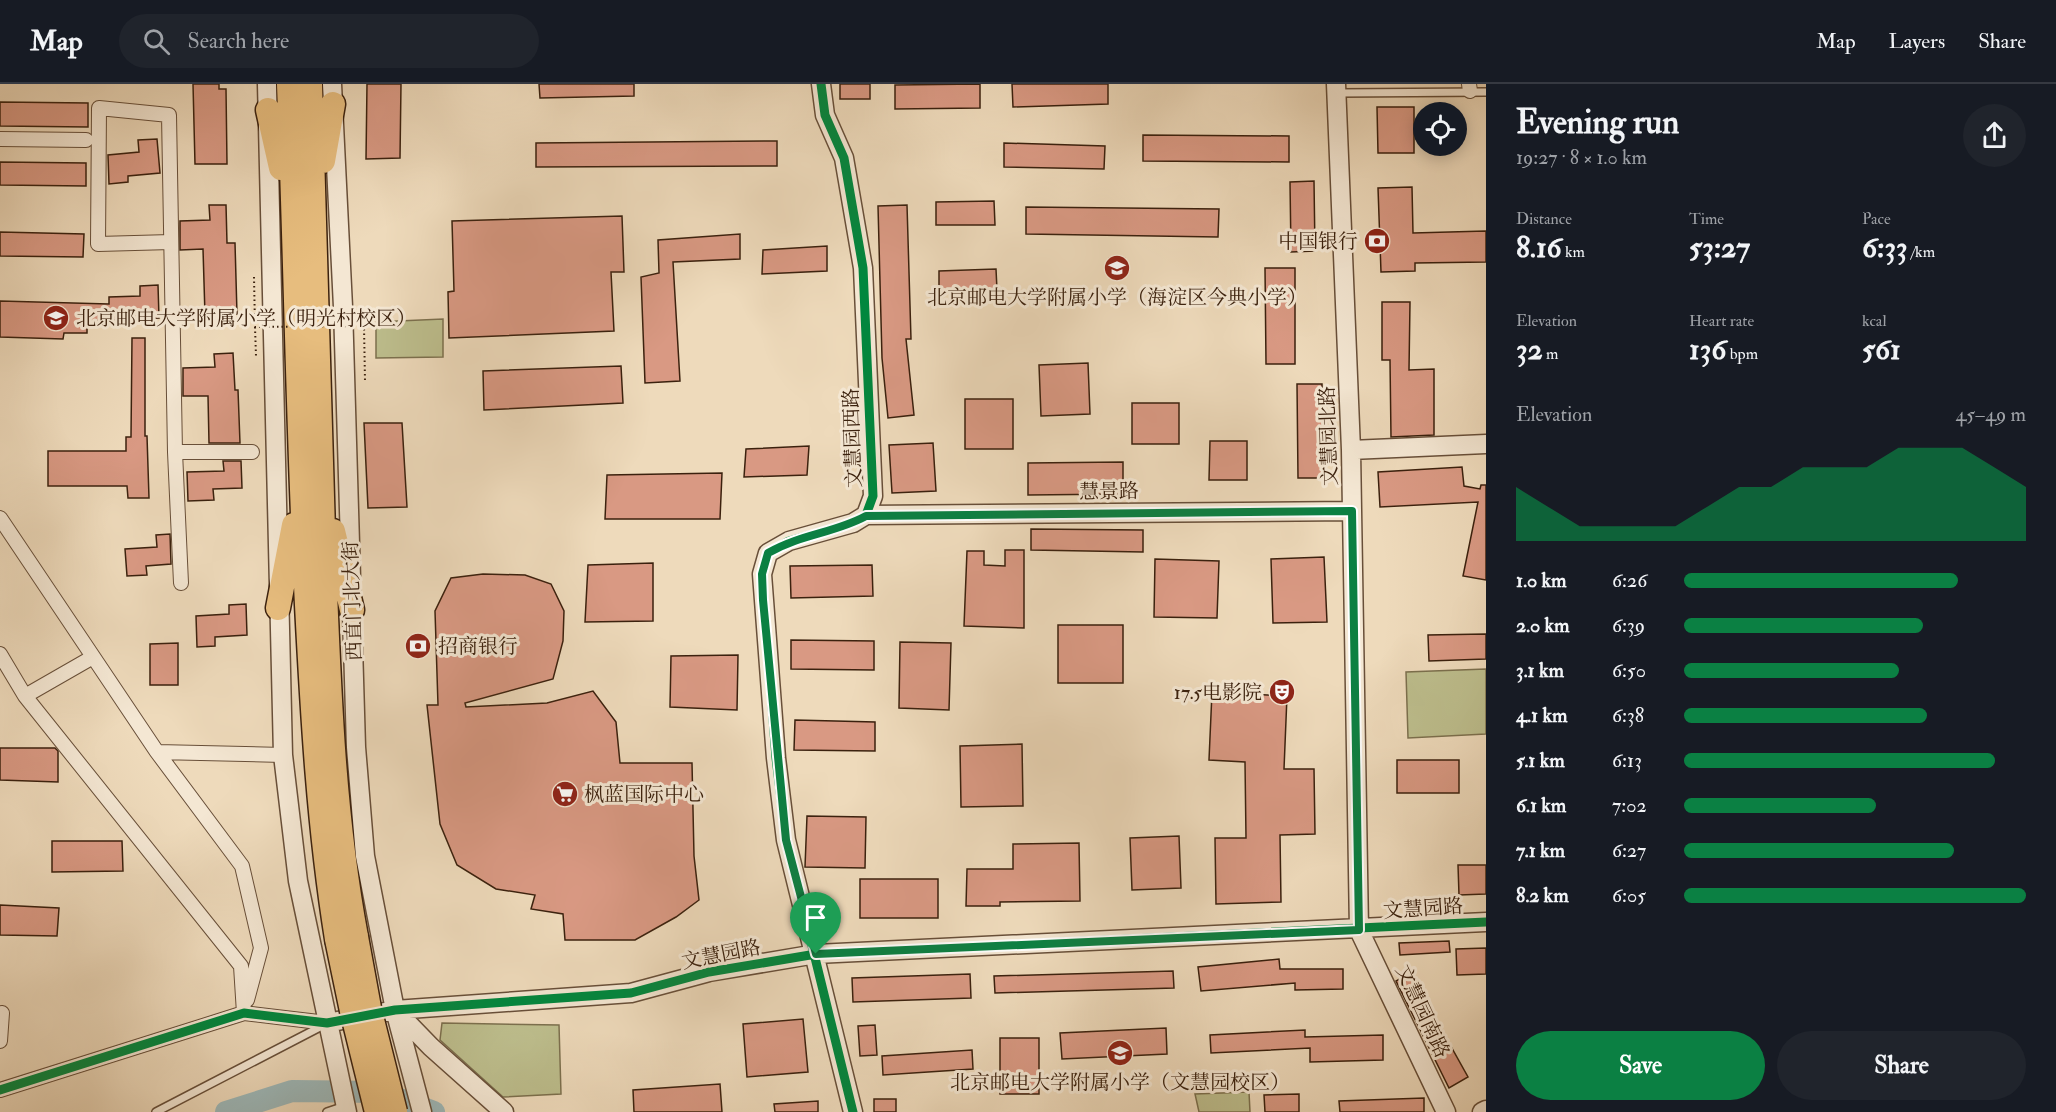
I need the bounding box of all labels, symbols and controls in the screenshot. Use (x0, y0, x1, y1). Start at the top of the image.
search box (119, 14, 539, 68)
text: Map (30, 24, 83, 59)
icon: search (140, 25, 173, 58)
text: Search here (188, 27, 289, 55)
text: Map (1816, 28, 1856, 55)
text: Layers (1889, 28, 1945, 55)
text: Share (1978, 28, 2026, 55)
map controls (1413, 102, 1467, 156)
button: locate (1413, 102, 1467, 156)
text: Evening run (1516, 102, 1679, 143)
button: share (1963, 104, 2026, 167)
text: 19:27 · 8 × 1.0 km (1516, 145, 1647, 170)
text: Distance (1516, 209, 1572, 229)
text: Time (1689, 209, 1724, 229)
text: Pace (1862, 209, 1891, 229)
bank icon: 中国银行 (1362, 226, 1392, 256)
place label: 中国银行 (1278, 229, 1358, 254)
text: 8.16 (1516, 229, 1562, 266)
text: 53:27 (1689, 229, 1750, 266)
text: 6:33 (1862, 229, 1908, 266)
text: km (1562, 242, 1585, 262)
text: /km (1908, 242, 1935, 262)
school or university icon: 北京邮电大学附属小学（海淀区今典小学） (1102, 253, 1132, 283)
place label: 北京邮电大学附属小学（海淀区今典小学） (927, 285, 1307, 310)
school or university icon: 北京邮电大学附属小学（明光村校区） (41, 303, 71, 333)
place label: 北京邮电大学附属小学（明光村校区） (76, 306, 416, 331)
text: Elevation (1516, 311, 1577, 331)
text: Heart rate (1689, 311, 1754, 331)
text: kcal (1862, 311, 1887, 331)
text: 32 (1516, 331, 1543, 368)
text: 136 (1689, 331, 1726, 368)
text: 561 (1862, 331, 1901, 368)
text: m (1543, 344, 1559, 364)
text: bpm (1726, 344, 1758, 364)
street label: 文慧园北路 (1314, 386, 1343, 486)
street label: 文慧园西路 (838, 388, 867, 488)
text: Elevation (1516, 402, 1592, 427)
text: 45–49 m (1956, 402, 2026, 427)
street label: 慧景路 (1079, 478, 1139, 505)
street label: 西直门北大街 (338, 541, 367, 661)
text: 1.0 km (1516, 568, 1567, 593)
text: 6:26 (1612, 568, 1647, 593)
text: 2.0 km (1516, 613, 1570, 638)
text: 6:39 (1612, 613, 1645, 638)
bank icon: 招商银行 (403, 631, 433, 661)
place label: 招商银行 (438, 634, 518, 659)
text: 3.1 km (1516, 658, 1564, 683)
text: 6:50 (1612, 658, 1646, 683)
theatre icon: 17.5电影院 (1267, 677, 1297, 707)
place label: 17.5电影院 (1174, 680, 1262, 705)
text: 4.1 km (1516, 703, 1567, 728)
text: 6:38 (1612, 703, 1644, 728)
text: 5.1 km (1516, 748, 1565, 773)
text: 6:13 (1612, 748, 1642, 773)
supermarket icon: 枫蓝国际中心 (550, 779, 580, 809)
place label: 枫蓝国际中心 (584, 782, 704, 807)
text: 6.1 km (1516, 793, 1566, 818)
text: 7:02 (1612, 793, 1647, 818)
text: 7.1 km (1516, 838, 1565, 863)
text: 6:27 (1612, 838, 1646, 863)
text: 8.2 km (1516, 883, 1569, 908)
text: 6:05 (1612, 883, 1646, 908)
pin (790, 892, 841, 954)
street label: 文慧园路 (1382, 893, 1464, 924)
icon: arrive (799, 901, 832, 934)
street label: 文慧园路 (679, 935, 763, 974)
street label: 文慧园南路 (1390, 961, 1455, 1062)
button: Save (1516, 1031, 1765, 1100)
button: Share (1777, 1031, 2026, 1100)
school or university icon: 北京邮电大学附属小学（文慧园校区） (1105, 1038, 1135, 1068)
place label: 北京邮电大学附属小学（文慧园校区） (950, 1070, 1290, 1095)

